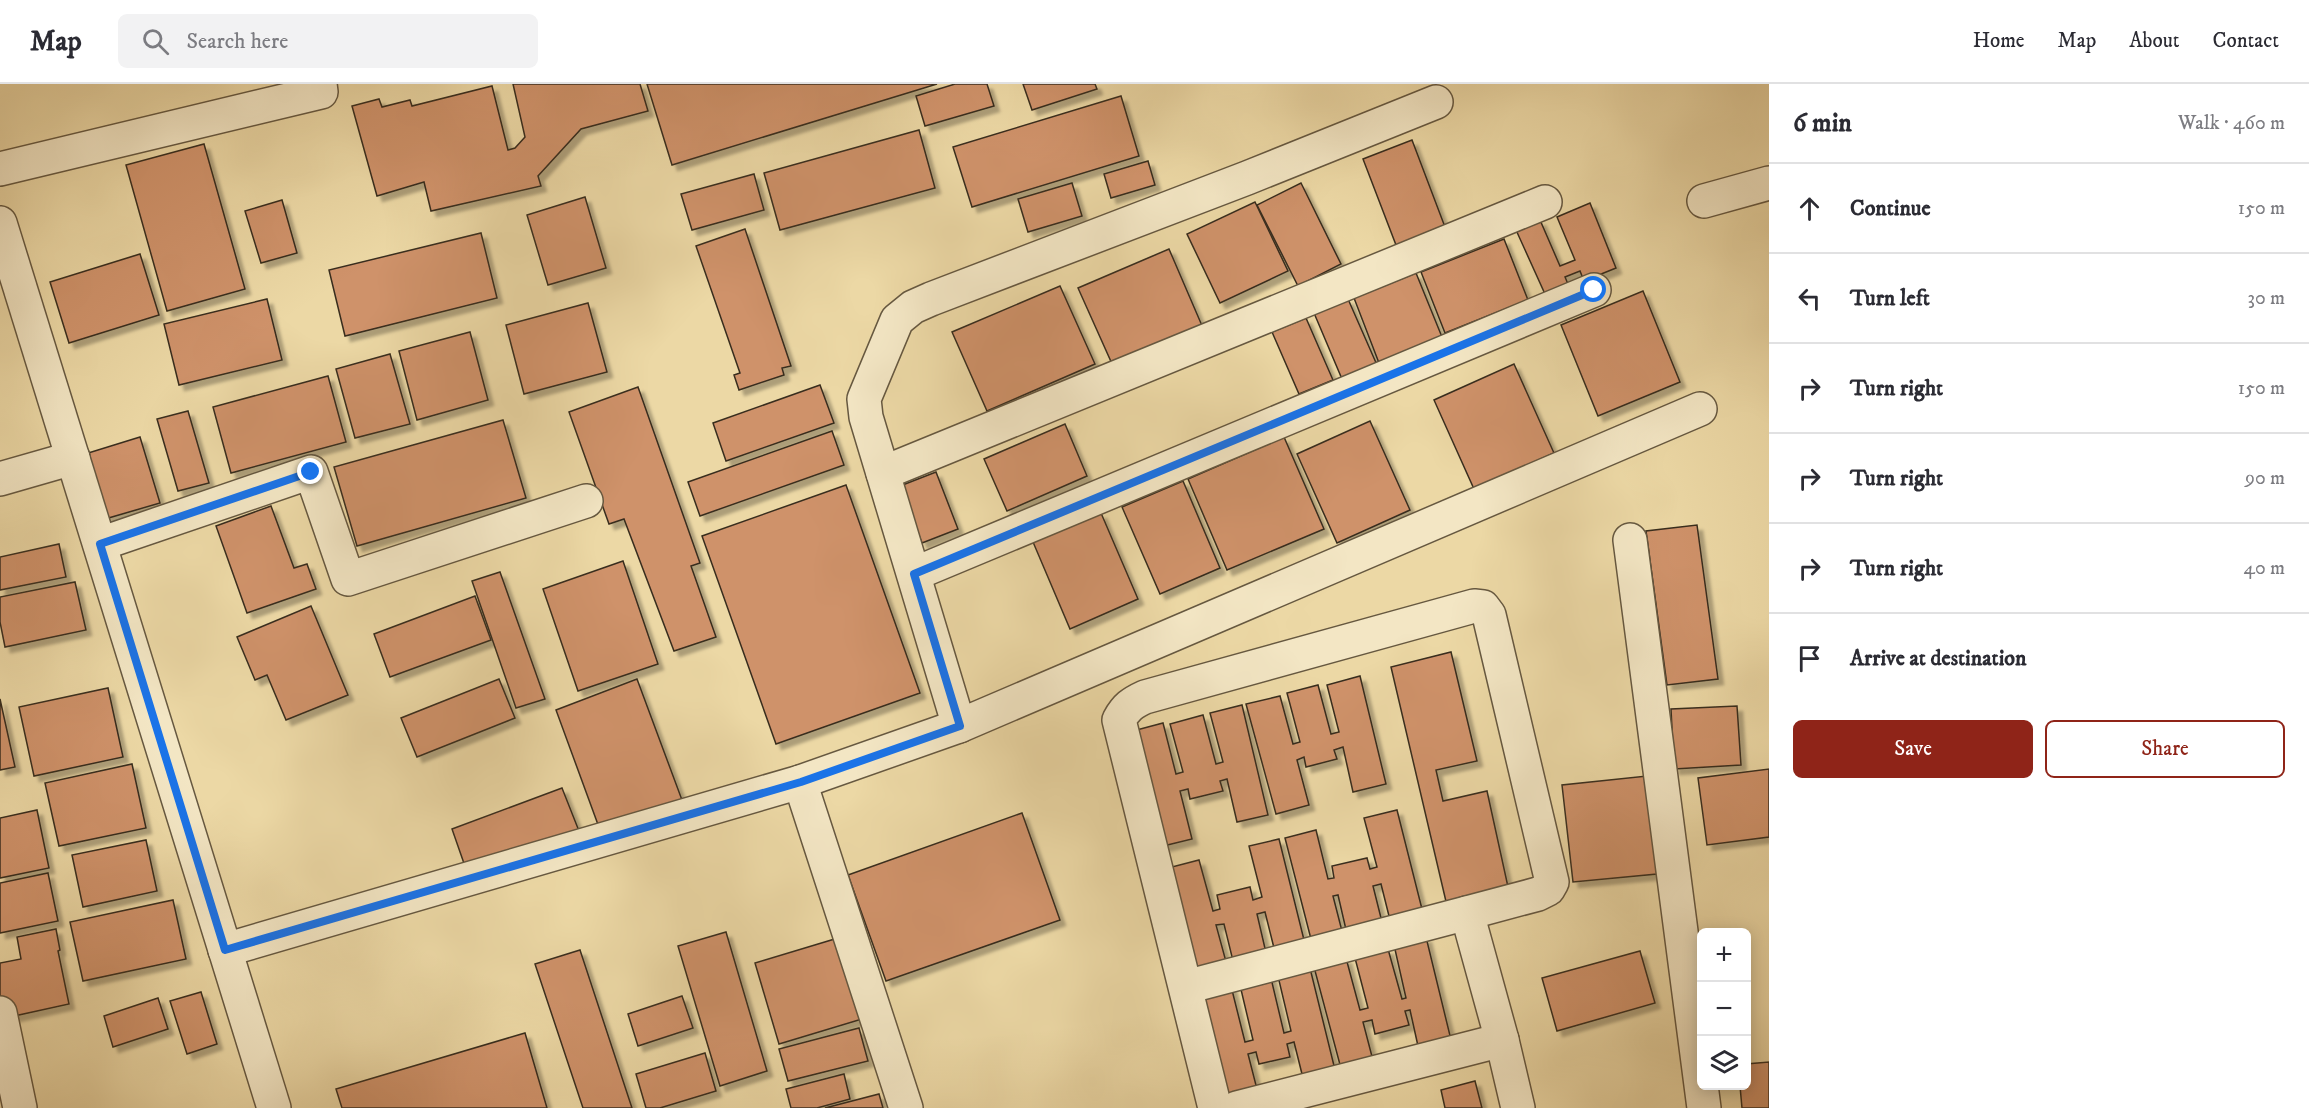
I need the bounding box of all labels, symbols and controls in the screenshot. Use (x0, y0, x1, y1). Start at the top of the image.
search box (118, 14, 538, 68)
text: Map (30, 24, 82, 59)
icon: search (139, 25, 172, 58)
text: Search here (187, 28, 288, 55)
text: Home (1973, 28, 2025, 54)
text: Map (2058, 28, 2096, 54)
text: About (2129, 28, 2180, 54)
text: Contact (2213, 28, 2279, 54)
text: 6 min (1793, 107, 1852, 140)
text: Walk · 460 m (2178, 111, 2285, 136)
icon: ahead (1793, 192, 1826, 225)
text: Continue (1850, 195, 1931, 222)
text: 150 m (2238, 196, 2285, 221)
route start (1580, 276, 1606, 302)
icon: left (1793, 282, 1826, 315)
text: Turn left (1850, 285, 1930, 312)
text: 30 m (2247, 286, 2285, 311)
icon: right (1793, 372, 1826, 405)
text: Turn right (1850, 375, 1943, 402)
text: 150 m (2238, 376, 2285, 401)
route end (297, 458, 323, 484)
icon: right (1793, 462, 1826, 495)
text: Turn right (1850, 465, 1943, 492)
text: 90 m (2245, 466, 2285, 491)
icon: right (1793, 552, 1826, 585)
text: Turn right (1850, 555, 1943, 582)
text: 40 m (2243, 556, 2285, 581)
icon: arrive (1793, 642, 1826, 675)
text: Arrive at destination (1850, 645, 2027, 672)
button: Save (1793, 720, 2033, 778)
button: Share (2045, 720, 2285, 778)
map controls (1697, 928, 1751, 1090)
button: + (1697, 928, 1751, 982)
button: − (1697, 982, 1751, 1036)
button: layers (1697, 1036, 1751, 1090)

